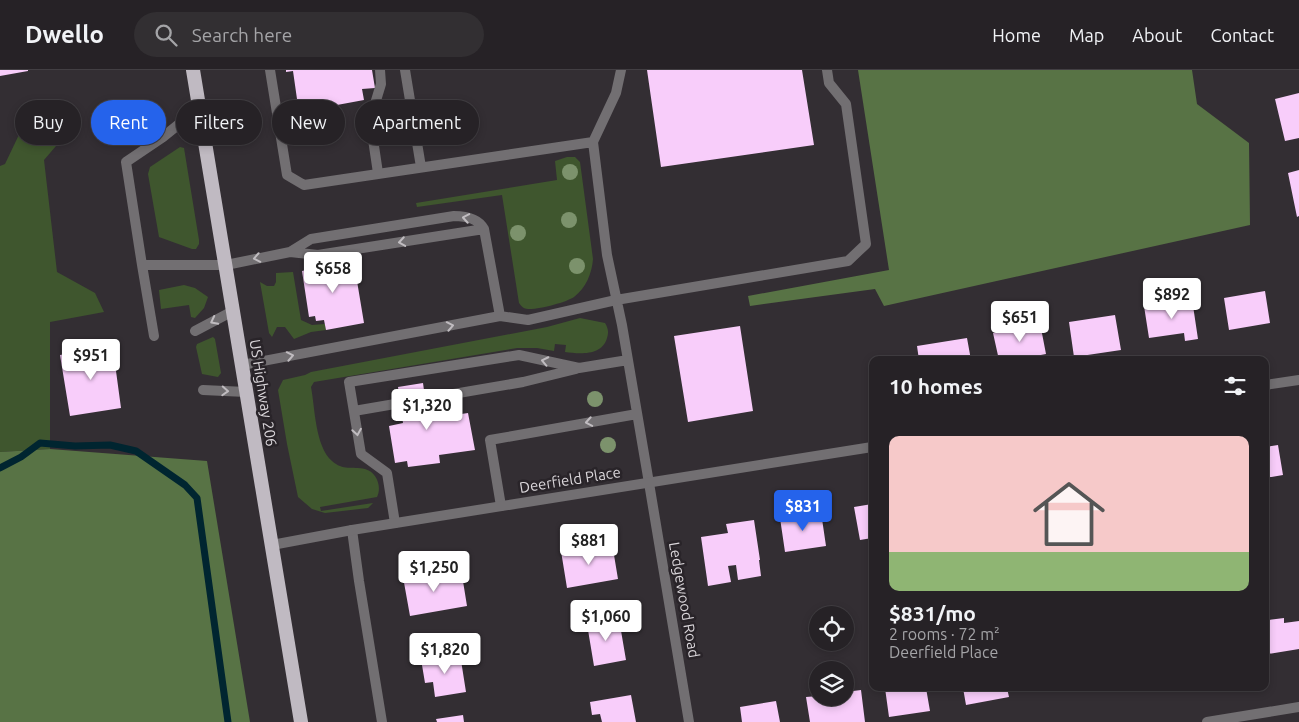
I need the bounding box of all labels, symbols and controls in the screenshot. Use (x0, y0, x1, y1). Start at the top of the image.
search box (134, 12, 484, 57)
text: Dwello (25, 21, 104, 48)
icon: search (152, 21, 180, 49)
text: Search here (192, 24, 292, 46)
text: Home (992, 25, 1041, 45)
text: Map (1069, 25, 1104, 45)
text: About (1132, 25, 1182, 45)
text: Contact (1210, 25, 1274, 45)
chip: Buy (15, 100, 81, 145)
chip: Rent (91, 100, 166, 145)
chip: Filters (176, 100, 262, 145)
chip: New (272, 100, 345, 145)
chip: Apartment (355, 100, 479, 145)
one-way arrow (462, 213, 471, 223)
one-way arrow (397, 236, 406, 246)
pin: $658 (303, 252, 363, 294)
one-way arrow (253, 253, 262, 263)
text: $658 (315, 259, 351, 277)
pin: $892 (1142, 278, 1202, 320)
text: $892 (1154, 285, 1190, 303)
pin: $651 (990, 300, 1050, 343)
text: $651 (1002, 308, 1038, 326)
one-way arrow (210, 315, 219, 325)
one-way arrow (445, 321, 454, 331)
pin: $951 (61, 338, 121, 381)
street label: US Highway 206 (247, 338, 280, 448)
text: $951 (73, 346, 109, 364)
one-way arrow (286, 351, 295, 362)
one-way arrow (541, 356, 550, 366)
icon: filters (1221, 372, 1249, 400)
text: 10 homes (889, 374, 983, 398)
one-way arrow (221, 386, 229, 396)
pin: $1,320 (386, 388, 468, 431)
text: $1,320 (402, 396, 452, 414)
one-way arrow (585, 417, 594, 427)
one-way arrow (352, 428, 362, 437)
street label: Deerfield Place (518, 463, 622, 496)
icon: home (1024, 469, 1114, 559)
pin: $831 (773, 490, 833, 532)
text: $831 (785, 497, 821, 515)
pin: $881 (559, 524, 619, 566)
text: $881 (571, 531, 607, 549)
street label: Ledgewood Road (666, 541, 703, 659)
pin: $1,250 (393, 550, 475, 593)
text: $1,250 (409, 558, 459, 576)
pin: $1,060 (565, 600, 647, 642)
text: $831/mo (889, 601, 976, 625)
map controls (809, 606, 854, 706)
button: locate (809, 606, 854, 651)
text: $1,060 (581, 607, 631, 625)
text: 2 rooms · 72 m² (889, 625, 1000, 643)
pin: $1,820 (404, 632, 486, 675)
text: $1,820 (420, 640, 470, 658)
text: Deerfield Place (889, 643, 998, 661)
button: layers (809, 661, 854, 706)

